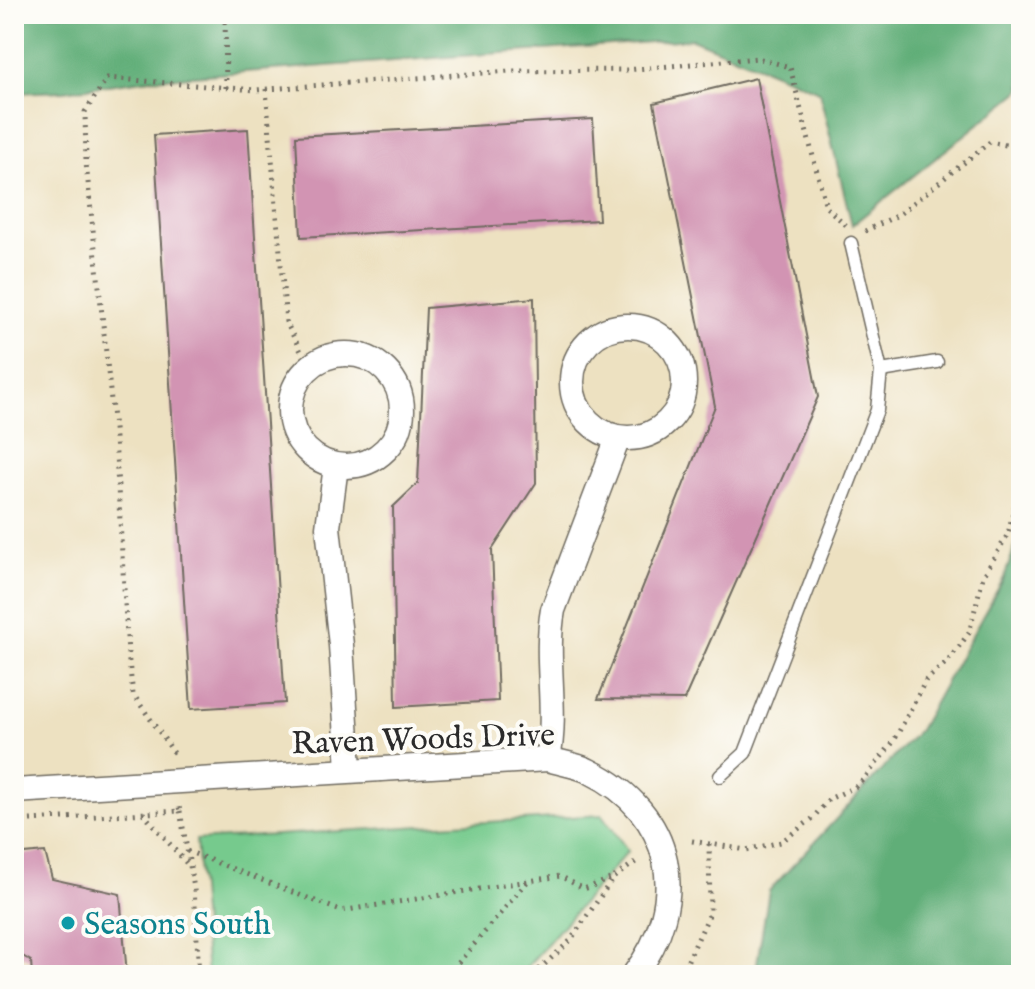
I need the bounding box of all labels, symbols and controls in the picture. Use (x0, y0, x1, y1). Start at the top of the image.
street label: Raven Woods Drive (291, 715, 556, 766)
place label: Seasons South (84, 905, 271, 946)
marker: Seasons South (59, 914, 77, 932)

